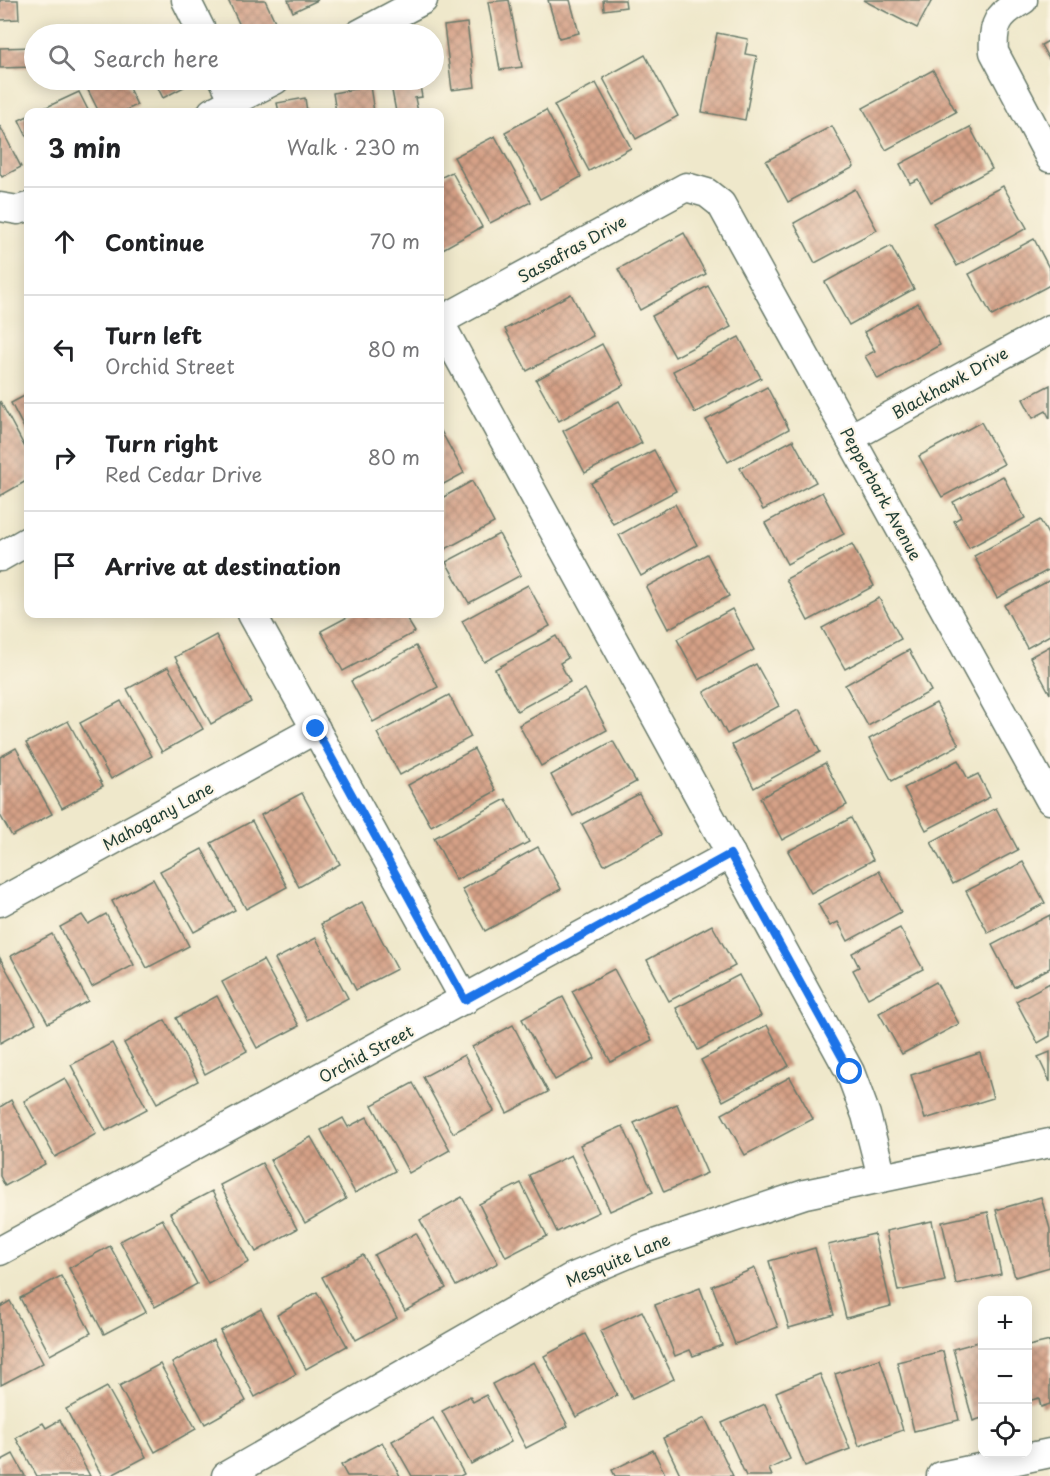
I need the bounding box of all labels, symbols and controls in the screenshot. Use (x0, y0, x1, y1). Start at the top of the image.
search box (24, 24, 444, 90)
icon: search (45, 41, 78, 74)
text: Search here (93, 41, 219, 74)
text: 3 min (48, 128, 121, 167)
text: Walk · 230 m (287, 132, 420, 162)
street label: Sassafras Drive (513, 208, 630, 288)
icon: ahead (48, 225, 81, 258)
text: Continue (105, 225, 204, 258)
text: 70 m (370, 226, 420, 256)
text: Turn left (105, 318, 202, 351)
icon: left (48, 333, 81, 366)
text: 80 m (368, 334, 420, 364)
street label: Blackhawk Drive (887, 340, 1012, 424)
text: Orchid Street (105, 351, 235, 381)
street label: Pepperbark Avenue (835, 423, 928, 564)
text: Turn right (105, 426, 218, 459)
icon: right (48, 441, 81, 474)
text: 80 m (368, 442, 420, 472)
text: Red Cedar Drive (105, 459, 262, 489)
icon: arrive (48, 549, 81, 582)
text: Arrive at destination (105, 549, 341, 582)
route end (302, 715, 328, 741)
street label: Mahogany Lane (98, 775, 217, 856)
street label: Orchid Street (314, 1018, 417, 1088)
route start (836, 1058, 862, 1084)
street label: Mesquite Lane (562, 1226, 674, 1292)
map controls (978, 1296, 1032, 1458)
button: + (978, 1296, 1032, 1350)
button: − (978, 1350, 1032, 1404)
button: locate (978, 1404, 1032, 1458)

